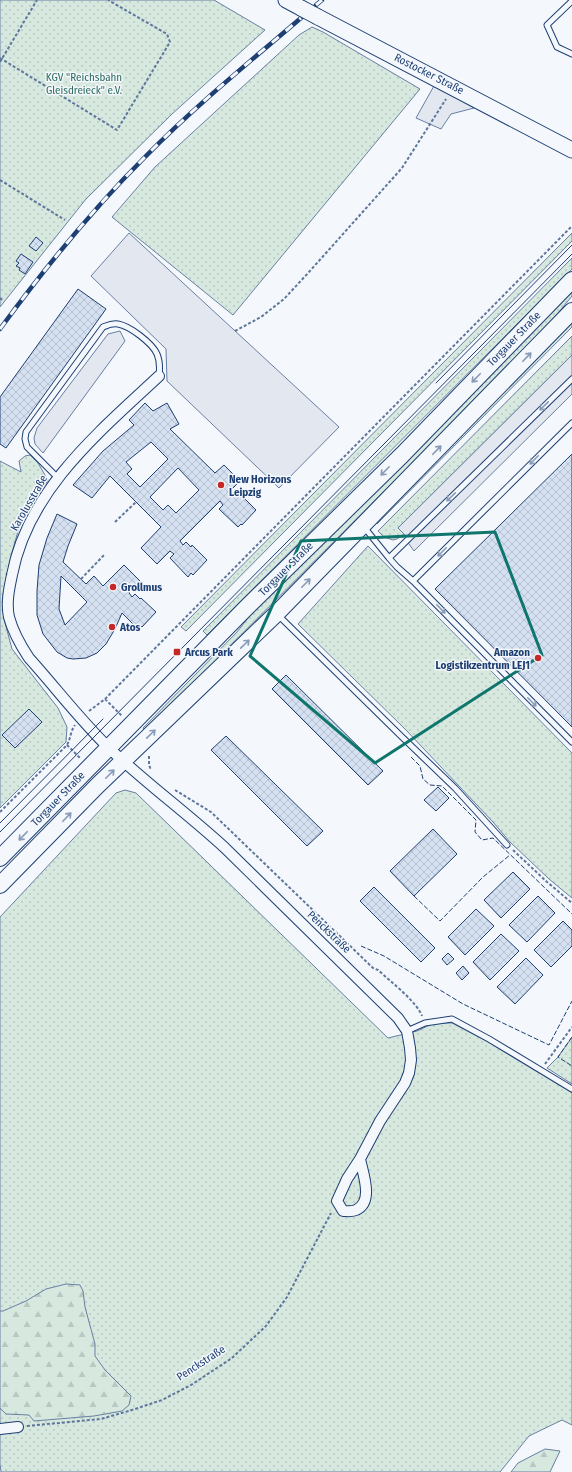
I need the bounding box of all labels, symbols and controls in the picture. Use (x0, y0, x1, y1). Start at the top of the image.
street label: Rostocker Straße (392, 51, 466, 97)
park label: KGV "Reichsbahn Gleisdreieck" e.V. (46, 71, 122, 97)
street label: Torgauer Straße (485, 309, 543, 369)
one-way arrow (522, 352, 532, 362)
one-way arrow (472, 373, 481, 383)
one-way arrow (539, 401, 549, 411)
one-way arrow (432, 445, 441, 455)
one-way arrow (529, 455, 539, 465)
one-way arrow (380, 466, 390, 476)
street label: Karolusstraße (8, 473, 50, 533)
place label: New Horizons Leipzig (229, 473, 292, 499)
marker: New Horizons Leipzig (216, 480, 226, 490)
one-way arrow (446, 492, 456, 502)
street label: Torgauer Straße (256, 539, 316, 599)
one-way arrow (438, 547, 447, 557)
one-way arrow (302, 578, 311, 588)
place label: Grollmus (121, 581, 162, 594)
marker: Grollmus (108, 582, 118, 592)
one-way arrow (436, 604, 446, 614)
place label: Atos (119, 621, 141, 634)
marker: Atos (107, 622, 117, 632)
one-way arrow (240, 639, 250, 649)
place label: Arcus Park (184, 646, 233, 659)
place label: Amazon Logistikzentrum LEJ1 (436, 646, 530, 672)
marker: Arcus Park (172, 647, 182, 657)
marker: Amazon Logistikzentrum LEJ1 (533, 653, 543, 663)
one-way arrow (527, 697, 537, 707)
one-way arrow (146, 729, 156, 739)
street label: Torgauer Straße (29, 769, 87, 829)
one-way arrow (105, 769, 115, 779)
one-way arrow (62, 812, 72, 822)
one-way arrow (18, 831, 27, 841)
street label: Penckstraße (305, 908, 353, 956)
street label: Penckstraße (174, 1343, 228, 1383)

